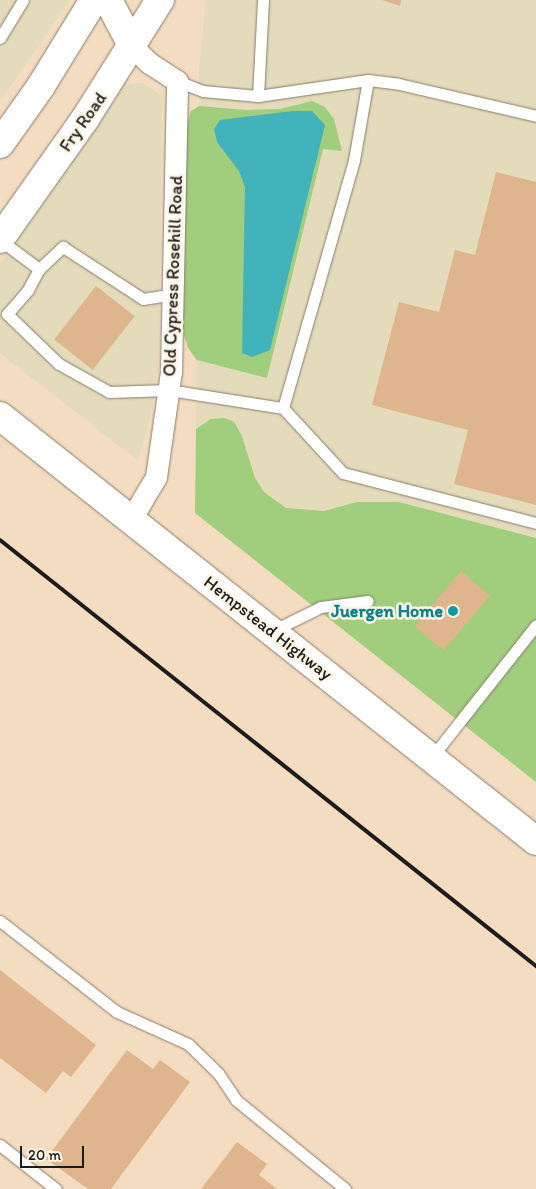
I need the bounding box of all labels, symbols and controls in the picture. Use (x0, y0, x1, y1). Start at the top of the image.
street label: Fry Road (55, 88, 111, 156)
street label: Old Cypress Rosehill Road (159, 176, 187, 376)
street label: Hempstead Highway (200, 571, 336, 685)
place label: Juergen Home (331, 600, 443, 622)
marker: Juergen Home (447, 605, 459, 617)
scale bar (22, 1136, 86, 1168)
text: 20 m (28, 1146, 61, 1164)

